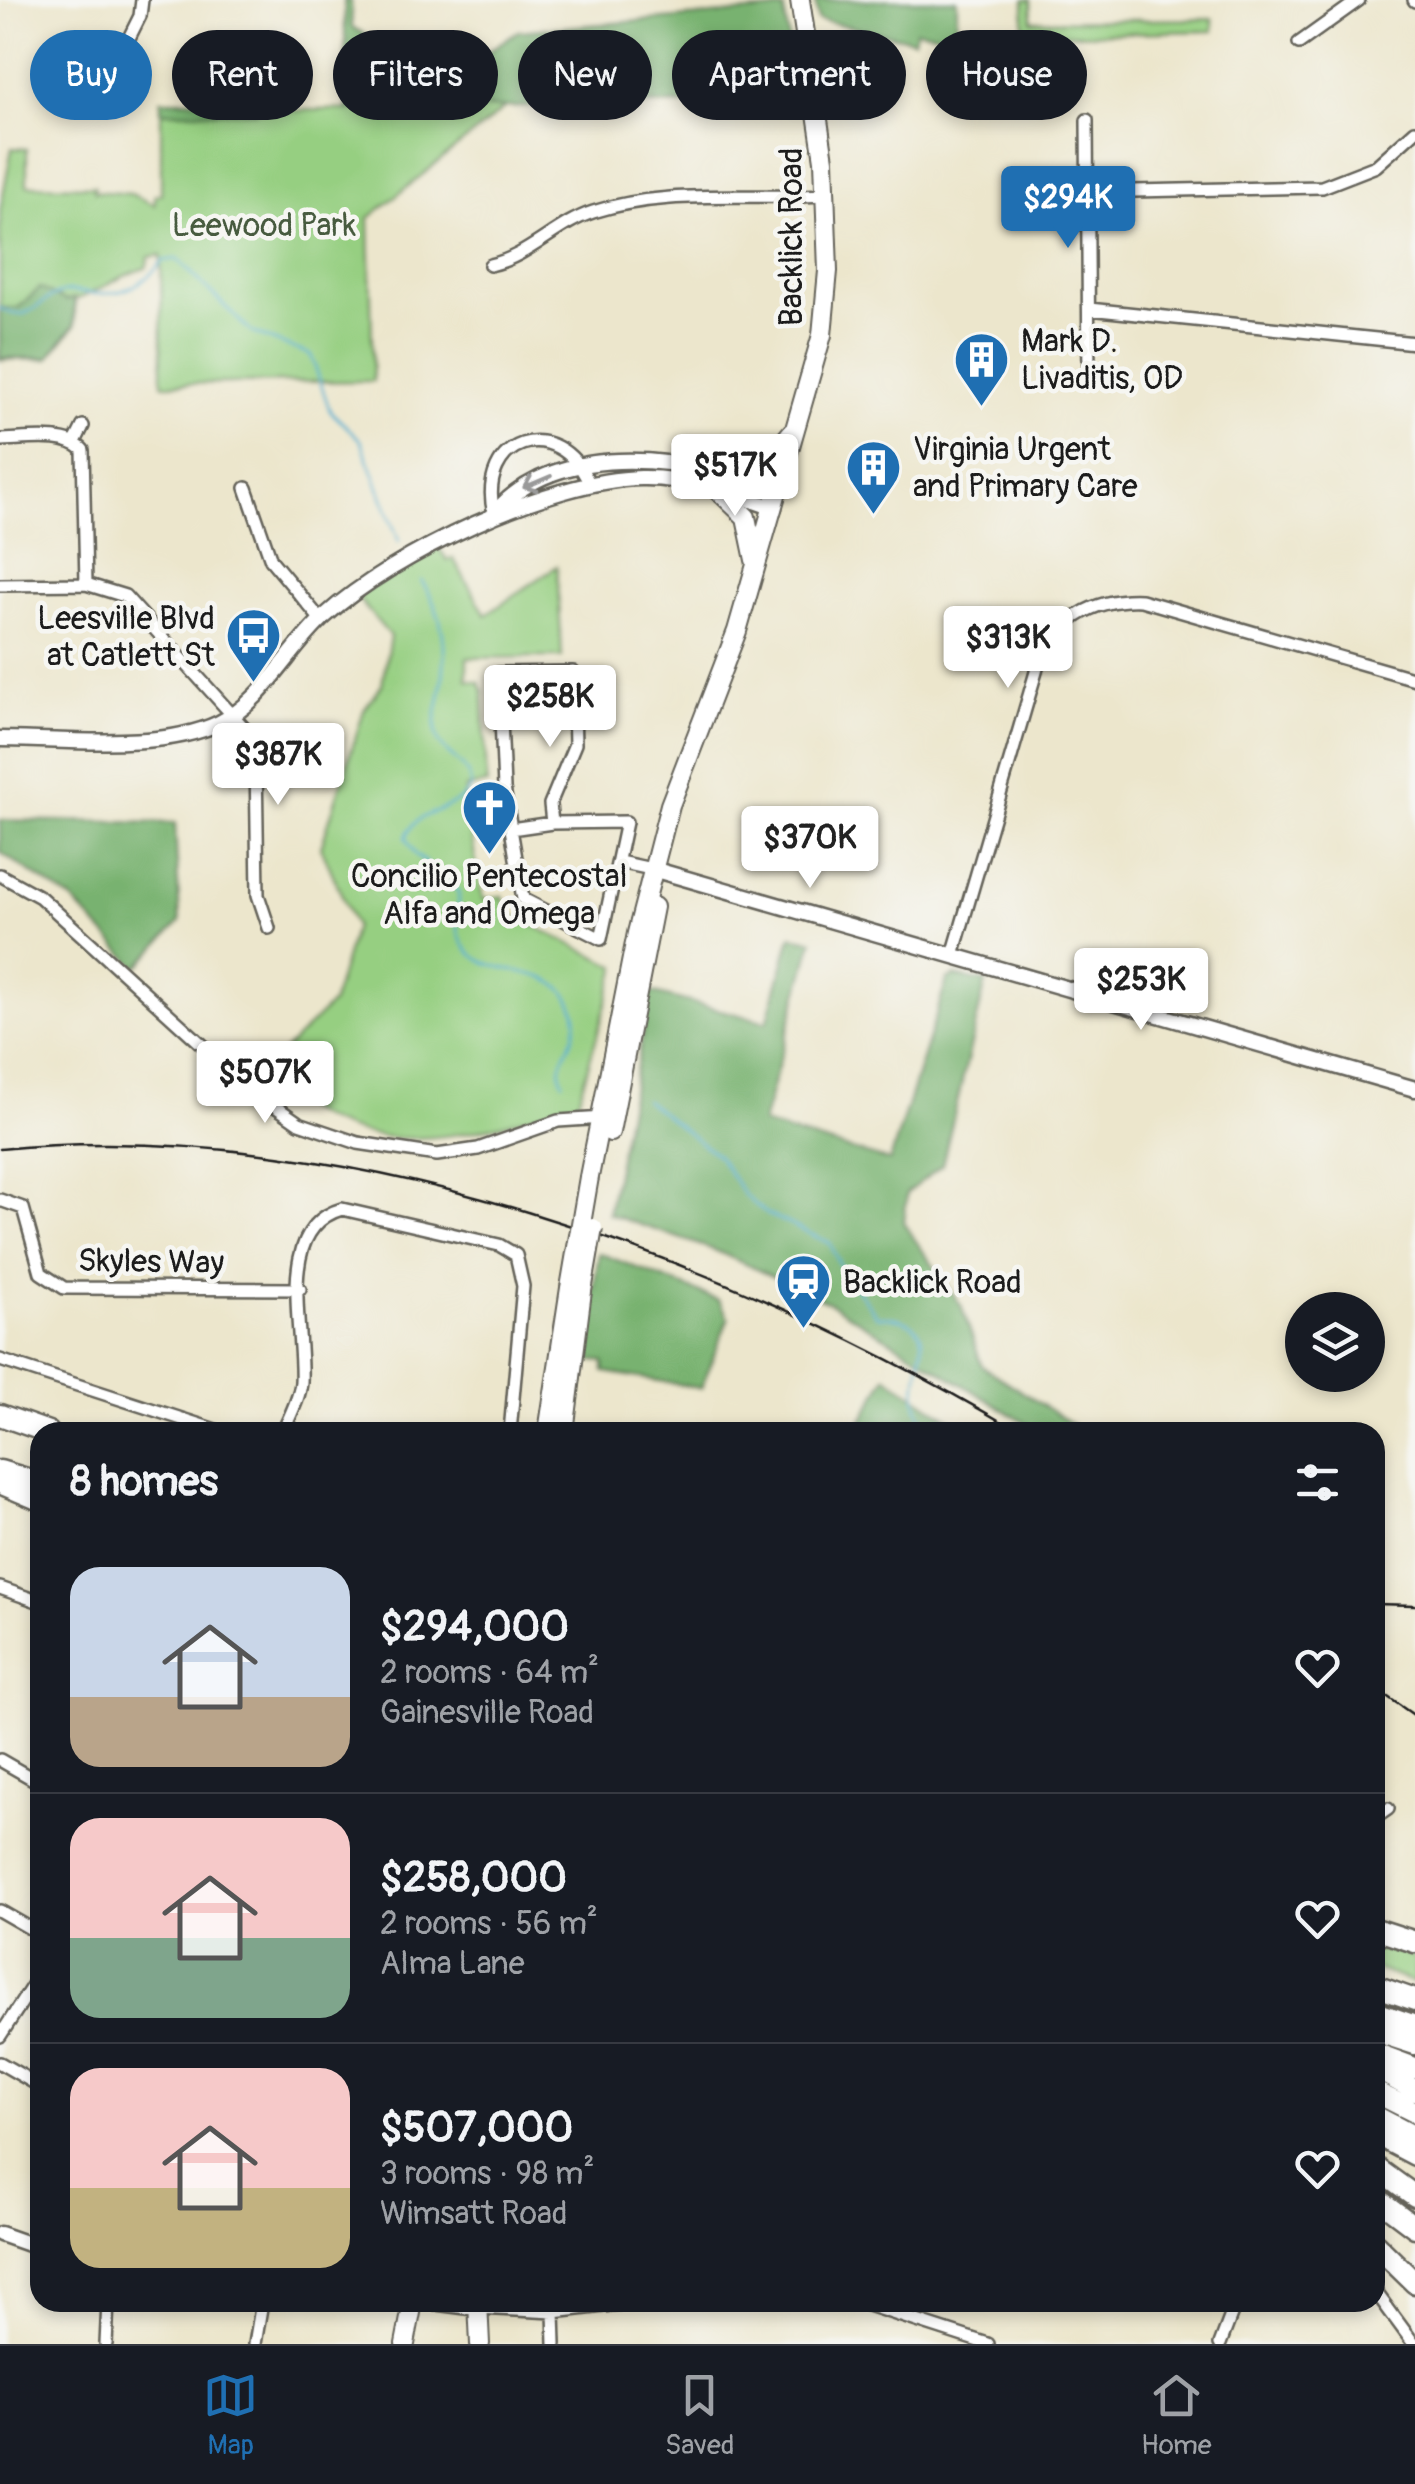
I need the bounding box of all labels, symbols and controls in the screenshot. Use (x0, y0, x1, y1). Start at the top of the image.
chip: Buy (30, 30, 152, 120)
chip: Rent (172, 30, 313, 120)
chip: Filters (333, 30, 498, 120)
chip: New (518, 30, 652, 120)
chip: Apartment (672, 30, 906, 120)
chip: House (926, 30, 1087, 120)
street label: Backlick Road (772, 148, 812, 326)
pin: $294K (998, 166, 1138, 251)
text: $294K (1023, 178, 1113, 218)
park label: Leewood Park (172, 206, 356, 246)
place label: Mark D. Livaditis, OD (1021, 322, 1183, 399)
building icon: Mark D. Livaditis, OD (952, 329, 1012, 408)
place label: Virginia Urgent and Primary Care (913, 430, 1138, 507)
pin: $517K (665, 434, 805, 519)
building icon: Virginia Urgent and Primary Care (844, 437, 904, 516)
text: $517K (693, 446, 777, 486)
one-way arrow (522, 474, 553, 492)
place label: Leesville Blvd at Catlett St (37, 599, 215, 676)
bus stop icon: Leesville Blvd at Catlett St (224, 606, 284, 685)
pin: $313K (938, 606, 1078, 691)
text: $313K (966, 618, 1050, 658)
pin: $258K (480, 665, 620, 750)
text: $258K (506, 677, 594, 717)
pin: $387K (208, 723, 348, 808)
text: $387K (234, 735, 322, 775)
church icon: Concilio Pentecostal Alfa and Omega (459, 777, 519, 856)
pin: $370K (740, 806, 880, 891)
text: $370K (763, 818, 857, 858)
place label: Concilio Pentecostal Alfa and Omega (351, 857, 627, 934)
pin: $253K (1071, 948, 1211, 1033)
text: $253K (1096, 960, 1186, 1000)
pin: $507K (195, 1041, 335, 1126)
text: $507K (219, 1053, 311, 1093)
street label: Skyles Way (78, 1241, 225, 1283)
station icon: Backlick Road (774, 1252, 834, 1331)
place label: Backlick Road (843, 1263, 1022, 1303)
map controls (1285, 1292, 1385, 1392)
button: layers (1285, 1292, 1385, 1392)
icon: filters (1290, 1455, 1345, 1510)
text: 8 homes (70, 1456, 218, 1508)
text: $294,000 (380, 1601, 569, 1653)
icon: home (150, 1607, 270, 1727)
icon: heart (1290, 1640, 1345, 1695)
text: 2 rooms · 64 m² (380, 1653, 599, 1693)
text: Gainesville Road (380, 1693, 594, 1733)
text: $258,000 (380, 1852, 567, 1904)
icon: home (150, 1858, 270, 1978)
icon: heart (1290, 1891, 1345, 1946)
text: 2 rooms · 56 m² (380, 1904, 598, 1944)
text: Alma Lane (380, 1944, 524, 1984)
text: $507,000 (380, 2102, 573, 2154)
icon: home (150, 2108, 270, 2228)
icon: heart (1290, 2141, 1345, 2196)
text: 3 rooms · 98 m² (380, 2154, 594, 2194)
text: Wimsatt Road (380, 2194, 567, 2234)
tab: Map (203, 2368, 258, 2463)
tab: Saved (665, 2368, 734, 2463)
tab: Home (1141, 2368, 1212, 2463)

